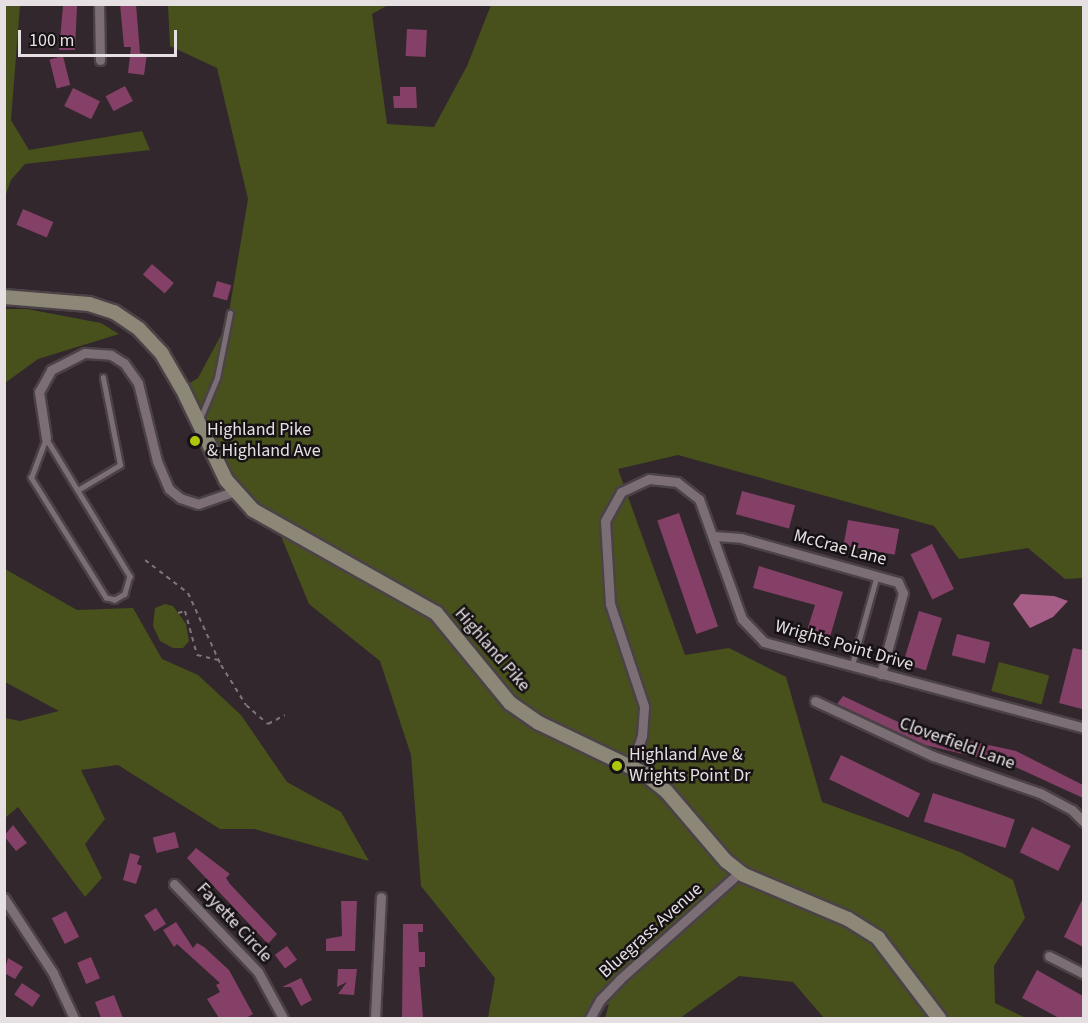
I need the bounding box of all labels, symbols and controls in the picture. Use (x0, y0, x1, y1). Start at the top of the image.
scale bar (21, 18, 180, 56)
text: 100 m (29, 28, 74, 53)
place label: Highland Pike & Highland Ave (207, 420, 321, 462)
marker: Highland Pike & Highland Ave (188, 434, 202, 448)
street label: McCrae Lane (791, 525, 889, 571)
street label: Highland Pike (450, 604, 534, 696)
street label: Wrights Point Drive (772, 616, 916, 676)
street label: Cloverfield Lane (896, 713, 1018, 775)
place label: Highland Ave & Wrights Point Dr (629, 745, 751, 788)
marker: Highland Ave & Wrights Point Dr (610, 759, 624, 773)
street label: Fayette Circle (192, 879, 276, 967)
street label: Bluegrass Avenue (595, 879, 707, 983)

